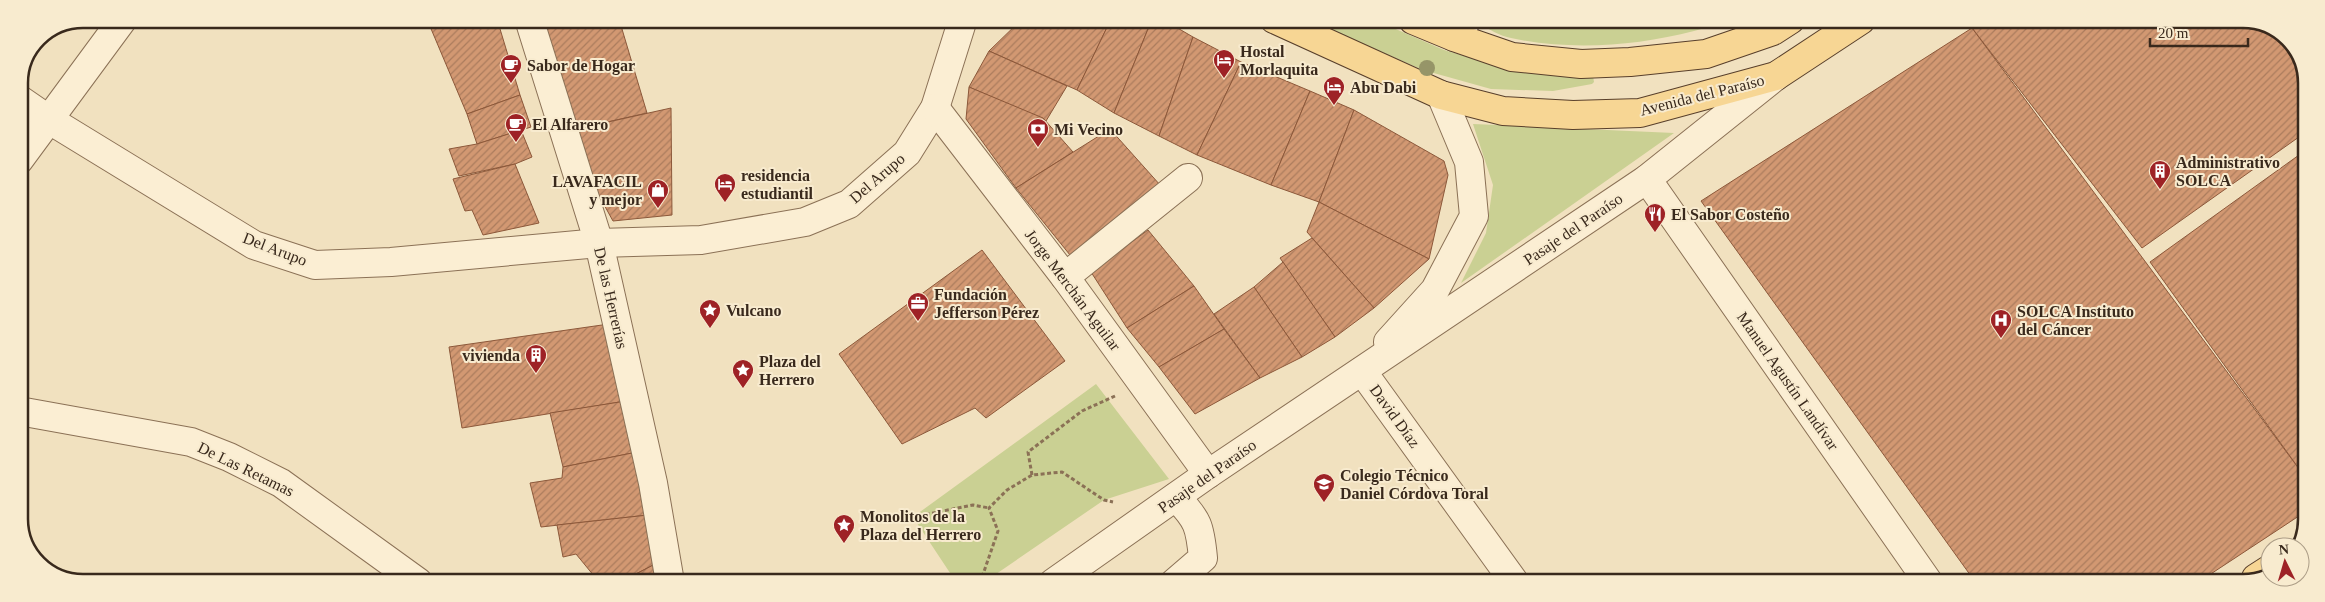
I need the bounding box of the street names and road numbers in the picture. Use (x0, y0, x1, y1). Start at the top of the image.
street label: Avenida del Paraíso (1638, 71, 1766, 119)
street label: Del Arupo (846, 150, 909, 207)
street label: Pasaje del Paraíso (1520, 190, 1626, 269)
street label: Jorge Merchán Aguilar (1021, 226, 1124, 355)
street label: Del Arupo (240, 229, 309, 270)
street label: De las Herrerías (591, 245, 631, 351)
street label: Manuel Agustín Landívar (1733, 309, 1842, 454)
street label: David Díaz (1367, 381, 1423, 451)
street label: Pasaje del Paraíso (1155, 436, 1260, 517)
street label: De Las Retamas (195, 438, 297, 500)

